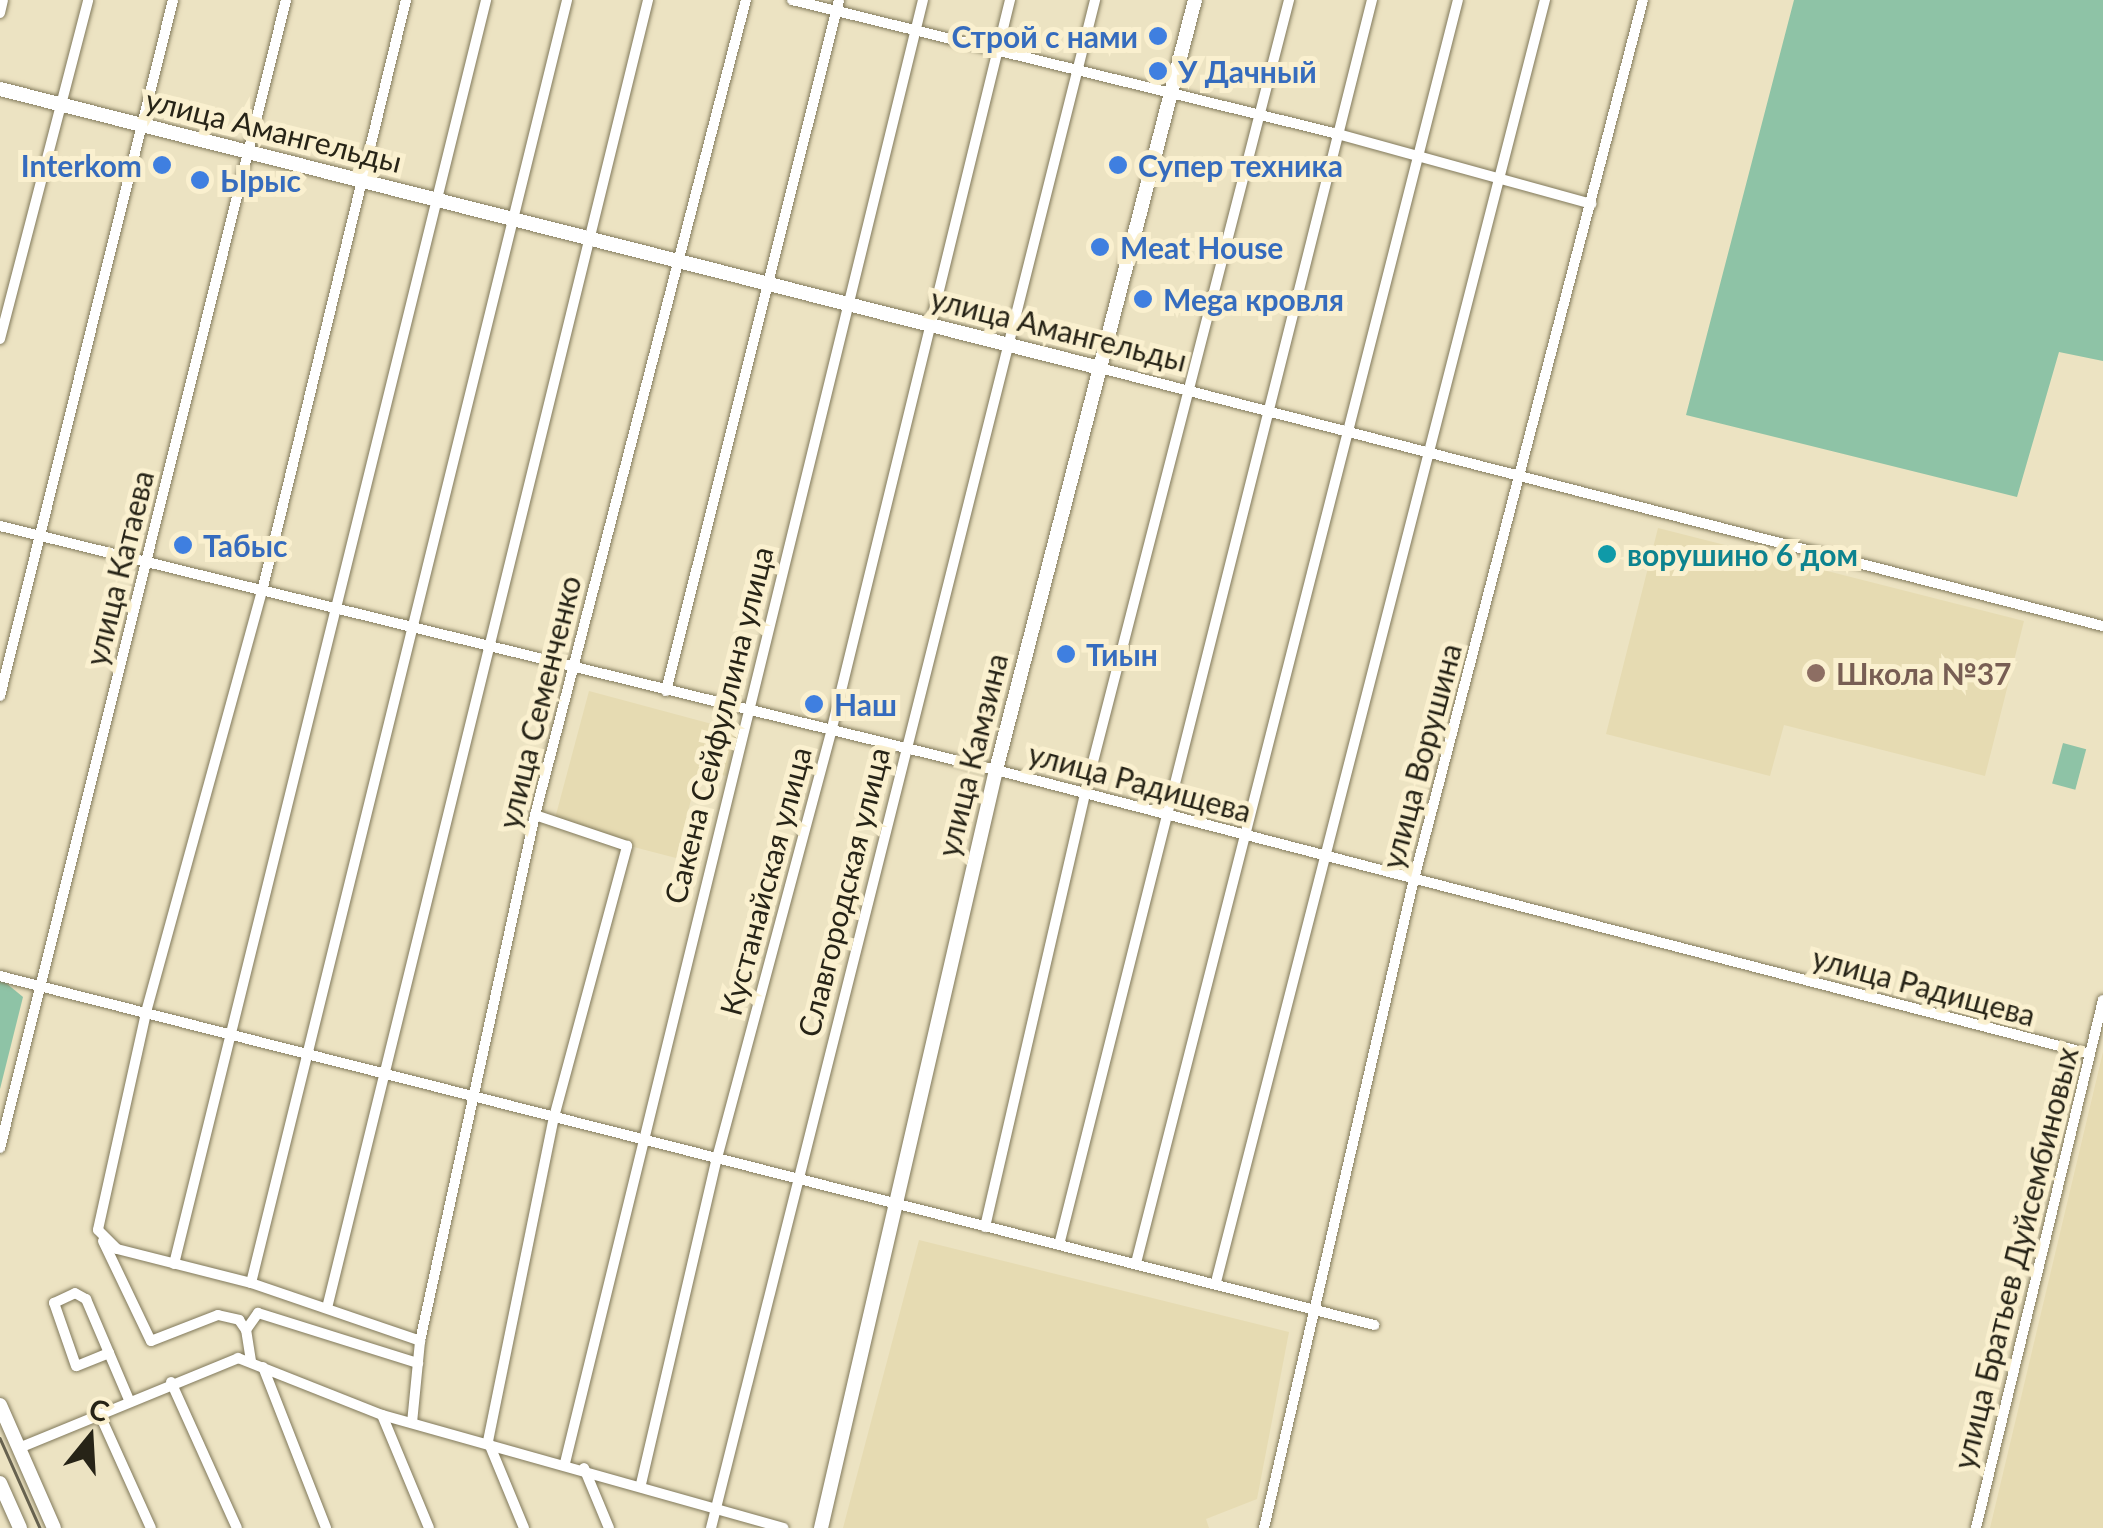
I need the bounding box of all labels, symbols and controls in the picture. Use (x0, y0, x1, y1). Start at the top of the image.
place label: Строй с нами (951, 18, 1138, 54)
marker: Строй с нами (1147, 25, 1169, 47)
place label: У Дачный (1178, 53, 1317, 89)
marker: У Дачный (1147, 60, 1169, 82)
street label: улица Амангельды (142, 81, 406, 179)
place label: Interkom (21, 147, 142, 183)
place label: Супер техника (1138, 147, 1343, 183)
marker: Interkom (151, 154, 173, 176)
marker: Супер техника (1107, 154, 1129, 176)
place label: Ырыс (220, 162, 301, 198)
marker: Ырыс (189, 169, 211, 191)
place label: Meat House (1120, 229, 1283, 265)
marker: Meat House (1089, 236, 1111, 258)
street label: улица Амангельды (927, 280, 1191, 378)
place label: Mega кровля (1163, 281, 1344, 317)
marker: Mega кровля (1132, 288, 1154, 310)
street label: улица Катаева (77, 467, 161, 669)
place label: Табыс (203, 527, 287, 563)
marker: Табыс (172, 534, 194, 556)
place label: ворушино 6 дом (1627, 536, 1858, 572)
street label: Сакена Сейфуллина улица (656, 543, 780, 907)
marker: ворушино 6 дом (1596, 543, 1618, 565)
street label: улица Семенченко (490, 572, 588, 832)
place label: Тиын (1086, 636, 1158, 672)
street label: улица Ворушина (1374, 640, 1468, 872)
marker: Тиын (1055, 643, 1077, 665)
street label: улица Камзина (929, 650, 1015, 860)
place label: Школа №37 (1836, 655, 2011, 691)
marker: Школа №37 (1805, 662, 1827, 684)
place label: Наш (834, 686, 897, 722)
marker: Наш (803, 693, 825, 715)
street label: улица Радищева (1025, 735, 1255, 829)
street label: Кустанайская улица (712, 743, 818, 1019)
street label: Славгородская улица (790, 744, 896, 1040)
street label: улица Радищева (1809, 939, 2039, 1033)
street label: улица Братьев Дуйсембиновых (1945, 1043, 2085, 1473)
north arrow (40, 1388, 140, 1488)
text: С (85, 1390, 113, 1428)

